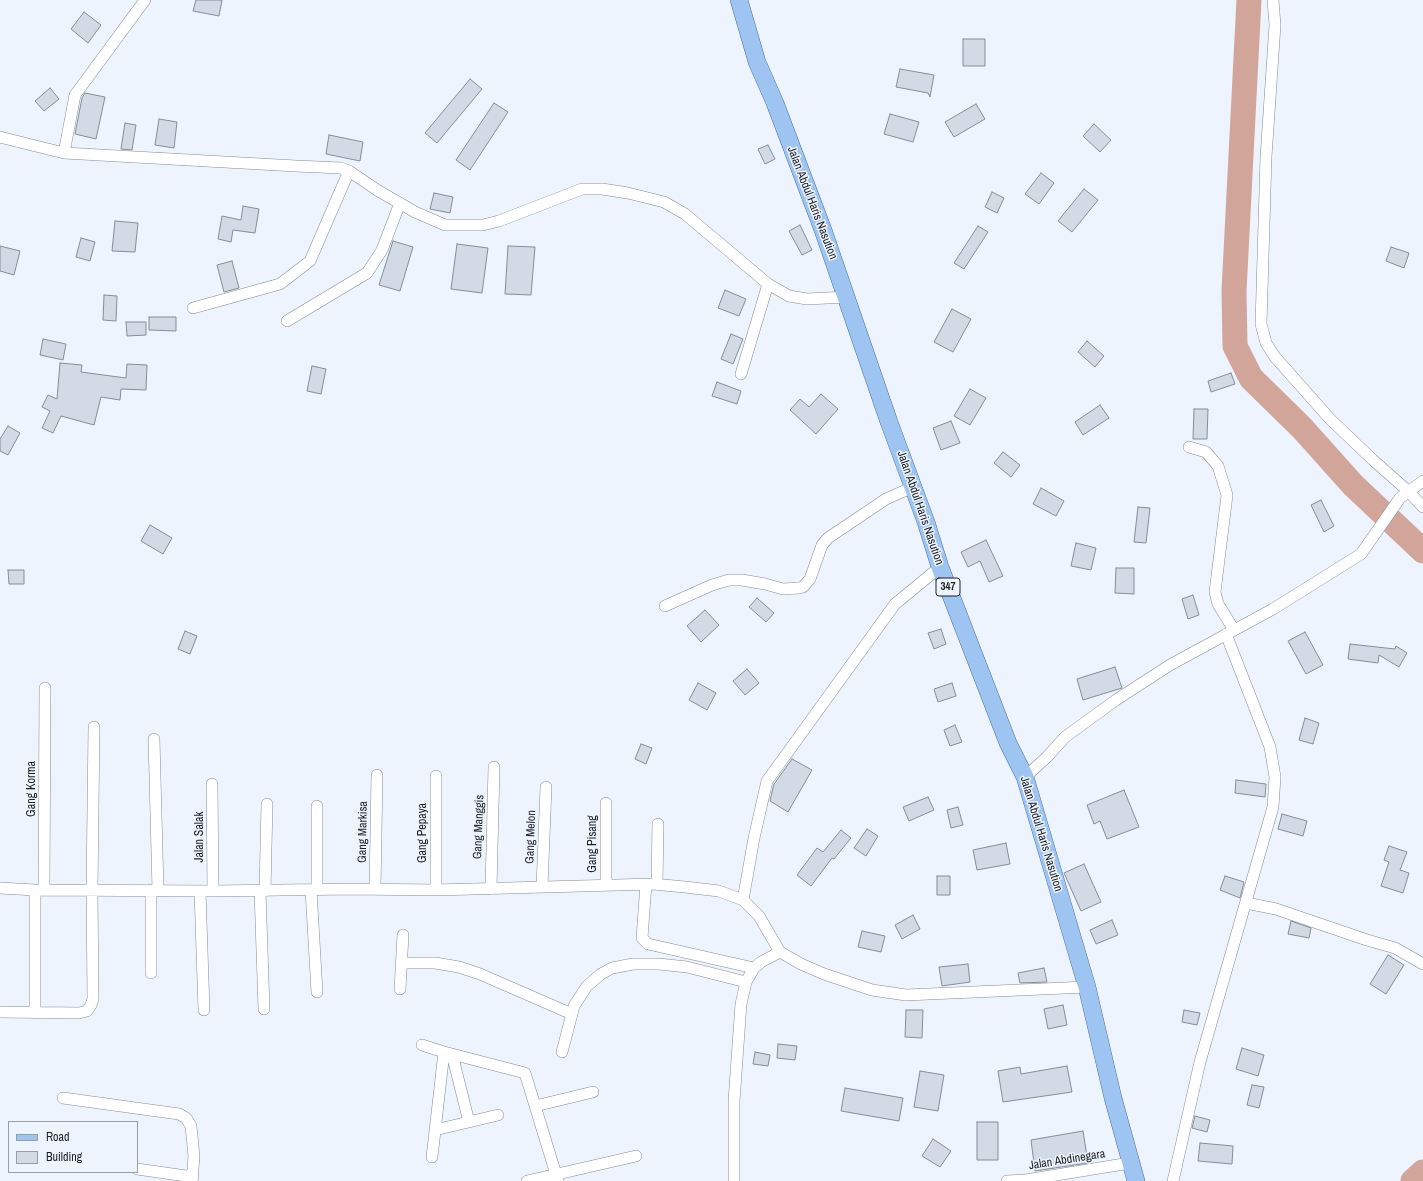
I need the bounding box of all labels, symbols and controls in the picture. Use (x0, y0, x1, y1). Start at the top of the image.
street label: Jalan Abdul Haris Nasution (784, 145, 840, 261)
street label: Jalan Abdul Haris Nasution (894, 449, 946, 567)
road number: 347 (936, 578, 960, 596)
street label: Gang Korma (25, 761, 39, 817)
street label: Jalan Abdul Haris Nasution (1017, 775, 1065, 893)
street label: Gang Manggis (471, 794, 487, 860)
street label: Gang Markisa (355, 801, 371, 863)
street label: Gang Pepaya (416, 803, 430, 863)
street label: Gang Melon (523, 810, 539, 864)
street label: Jalan Salak (193, 812, 207, 862)
street label: Gang Pisang (586, 815, 600, 873)
legend (8, 1121, 138, 1173)
text: Road (46, 1129, 70, 1145)
street label: Jalan Abdinegara (1028, 1147, 1106, 1173)
text: Building (46, 1149, 82, 1165)

